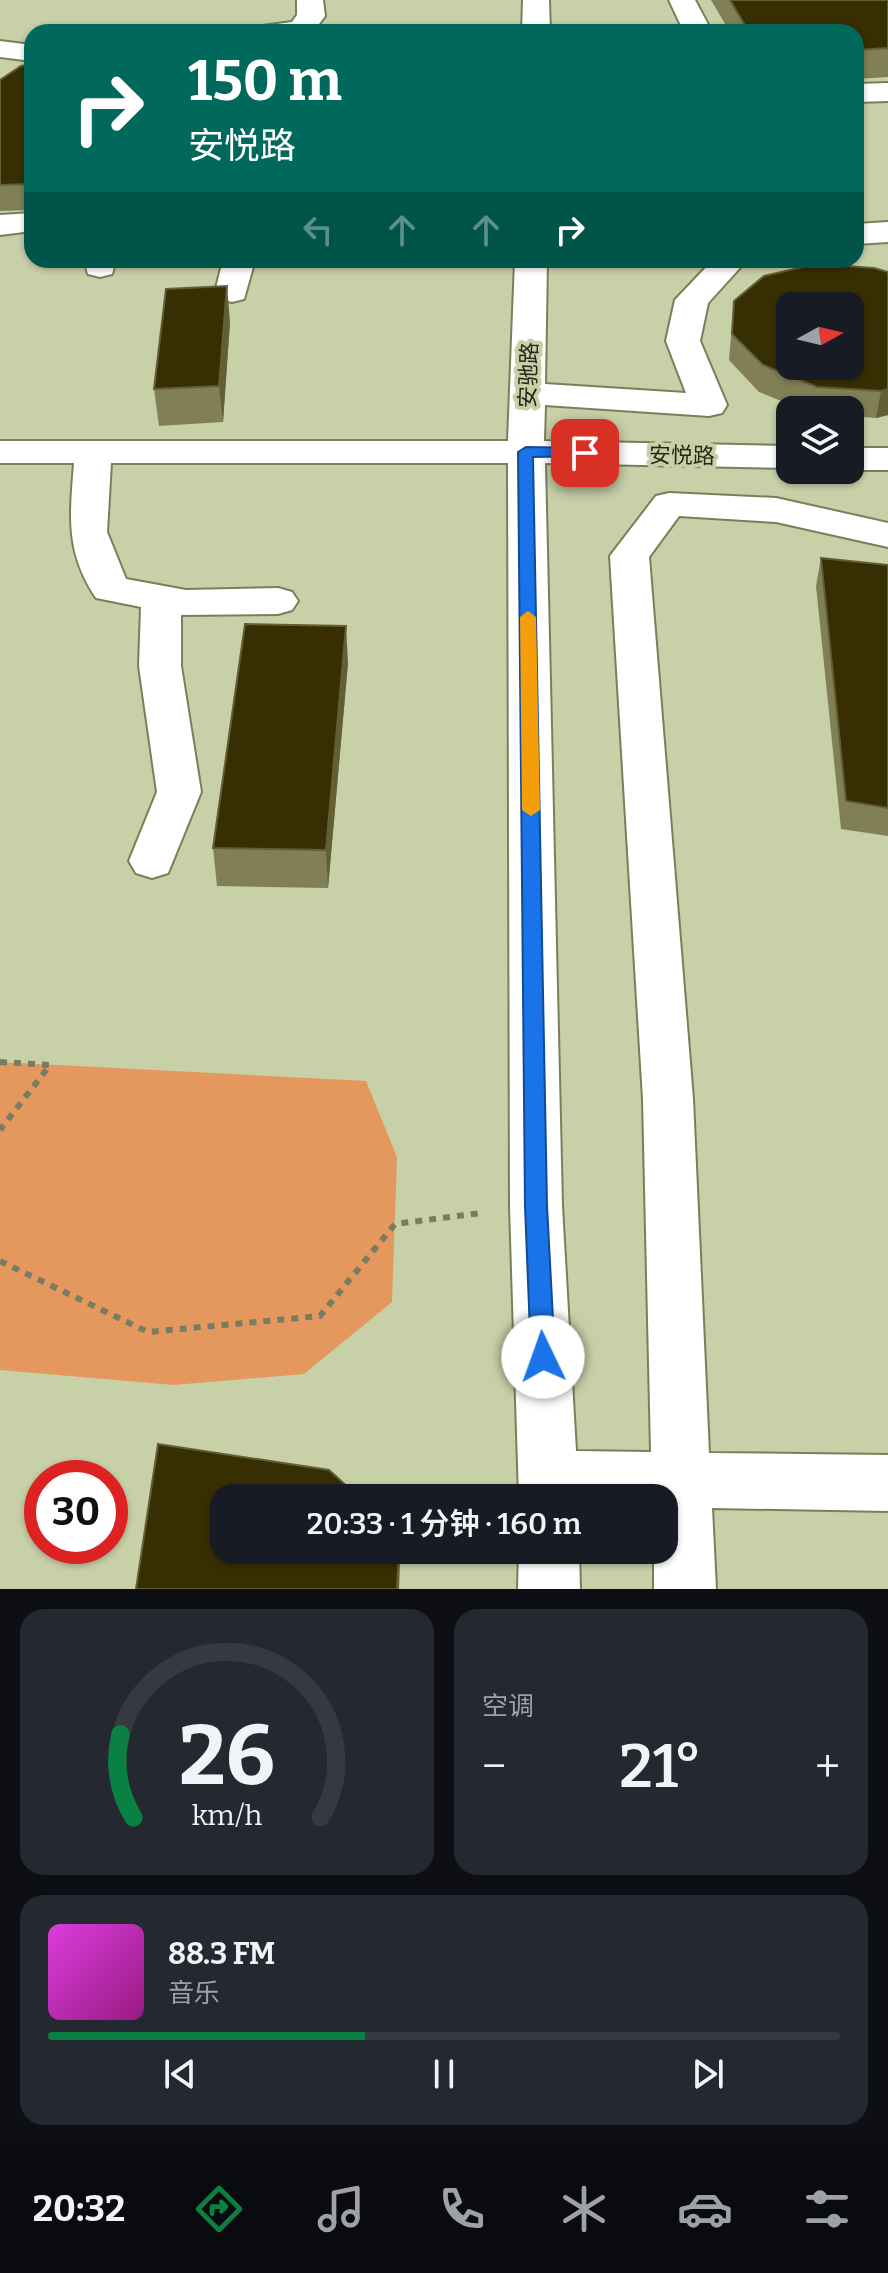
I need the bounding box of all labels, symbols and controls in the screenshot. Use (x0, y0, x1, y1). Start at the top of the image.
text: 150 m (188, 48, 342, 115)
icon: right (56, 56, 160, 160)
text: 安悦路 (188, 124, 296, 168)
icon: left (296, 208, 340, 252)
icon: ahead (380, 208, 424, 252)
icon: ahead (464, 208, 508, 252)
icon: right (548, 208, 592, 252)
north arrow (776, 292, 864, 380)
map controls (776, 292, 864, 484)
street label: 安驰路 (514, 342, 543, 408)
button: layers (776, 396, 864, 484)
pin (551, 419, 619, 487)
icon: arrive (563, 431, 607, 475)
street label: 安悦路 (649, 441, 715, 470)
position arrow (501, 1315, 585, 1399)
speed limit sign: 30 (24, 1460, 128, 1564)
text: 20:33 · 1 分钟 · 160 m (307, 1506, 581, 1542)
text: 空调 (482, 1691, 534, 1722)
text: 26 (179, 1706, 275, 1806)
text: 21° (619, 1731, 702, 1803)
text: − (482, 1740, 506, 1793)
text: + (815, 1740, 840, 1793)
text: km/h (192, 1798, 263, 1833)
text: 88.3 FM (168, 1936, 275, 1972)
text: 音乐 (168, 1978, 220, 2009)
icon: previous (158, 2052, 202, 2096)
icon: pause (422, 2052, 466, 2096)
icon: next (686, 2052, 730, 2096)
icon: directions (191, 2181, 247, 2237)
icon: music (313, 2181, 369, 2237)
icon: phone (434, 2181, 490, 2237)
icon: climate (556, 2181, 612, 2237)
icon: car (677, 2181, 733, 2237)
icon: filters (799, 2181, 855, 2237)
text: 20:32 (33, 2187, 125, 2231)

